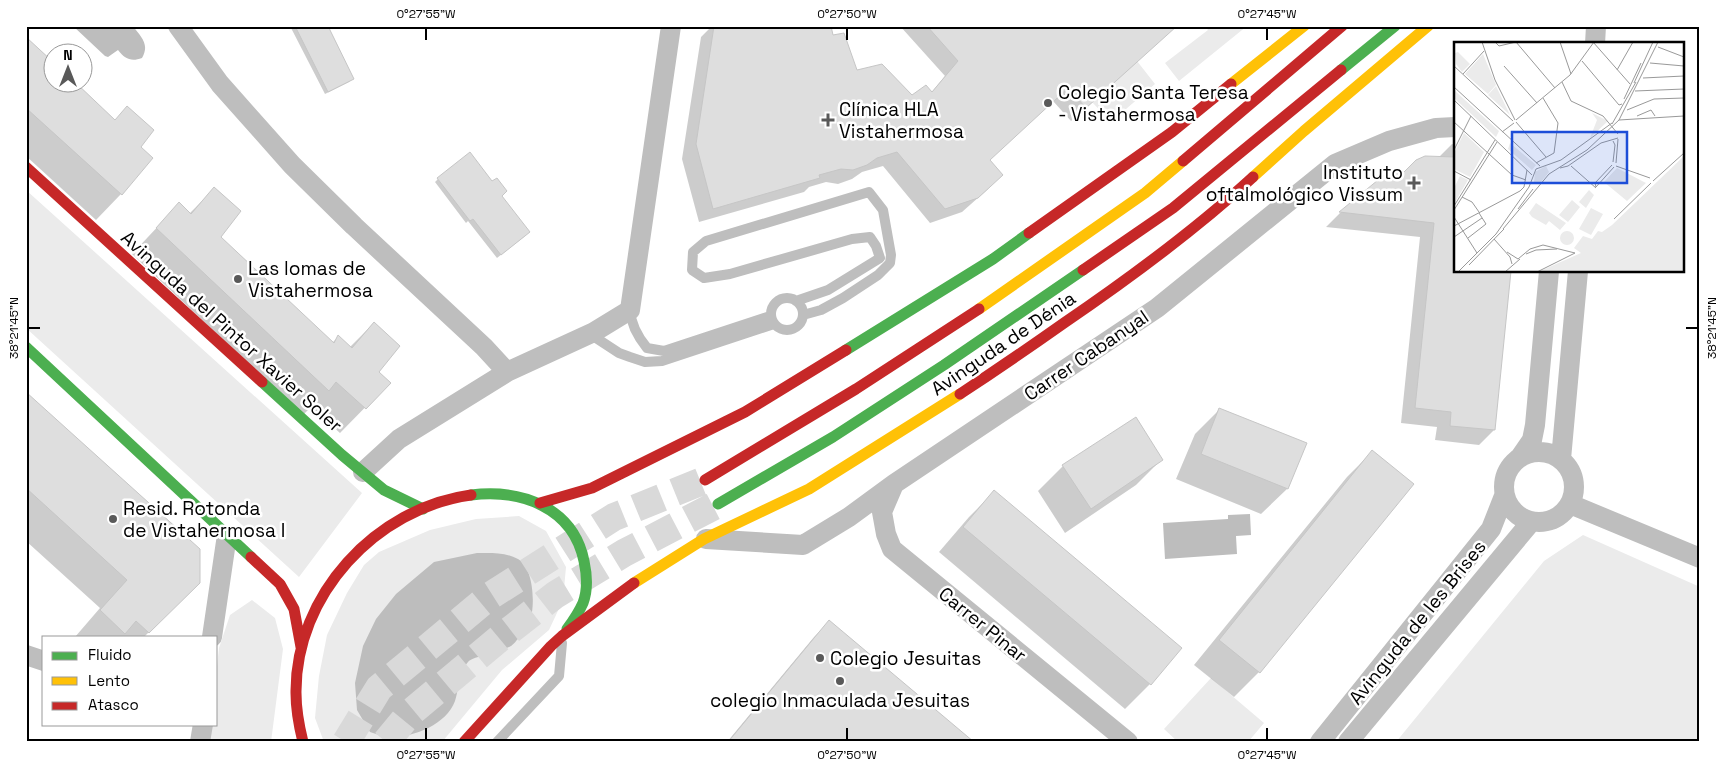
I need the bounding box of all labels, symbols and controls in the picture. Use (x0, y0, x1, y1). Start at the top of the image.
text: 0°27'55"W (396, 6, 456, 22)
text: 0°27'50"W (817, 6, 877, 22)
text: 0°27'45"W (1238, 6, 1297, 22)
north arrow (42, 42, 92, 92)
inset map (1454, 42, 1684, 272)
text: N (63, 46, 73, 64)
place label: Colegio Santa Teresa - Vistahermosa (1058, 80, 1249, 127)
place label: Clínica HLA Vistahermosa (839, 97, 964, 144)
marker: Colegio Santa Teresa - Vistahermosa (1042, 97, 1054, 109)
marker: Clínica HLA Vistahermosa (821, 113, 835, 127)
place label: Instituto oftalmológico Vissum (1206, 160, 1403, 207)
marker: Instituto oftalmológico Vissum (1407, 176, 1421, 190)
street label: Avinguda del Pintor Xavier Soler (116, 225, 348, 438)
place label: Las lomas de Vistahermosa (248, 256, 373, 303)
marker: Las lomas de Vistahermosa (232, 273, 244, 285)
street label: Avinguda de Dénia (926, 286, 1081, 401)
text: 38°21'45"N (6, 297, 22, 359)
text: 38°21'45"N (1704, 297, 1720, 359)
street label: Carrer Cabanyal (1019, 304, 1154, 406)
place label: Resid. Rotonda de Vistahermosa I (123, 496, 285, 543)
marker: Resid. Rotonda de Vistahermosa I (107, 513, 119, 525)
street label: Avinguda de les Brises (1343, 535, 1492, 710)
street label: Carrer Pinar (934, 581, 1032, 668)
legend (42, 636, 218, 726)
text: Fluido (88, 645, 132, 664)
place label: Colegio Jesuitas (830, 646, 981, 671)
marker: Colegio Jesuitas (814, 652, 826, 664)
text: Lento (88, 671, 130, 690)
marker: colegio Inmaculada Jesuitas (834, 675, 846, 687)
place label: colegio Inmaculada Jesuitas (710, 688, 970, 713)
text: Atasco (88, 695, 139, 714)
text: 0°27'55"W (396, 747, 456, 763)
text: 0°27'50"W (817, 747, 877, 763)
text: 0°27'45"W (1238, 747, 1297, 763)

